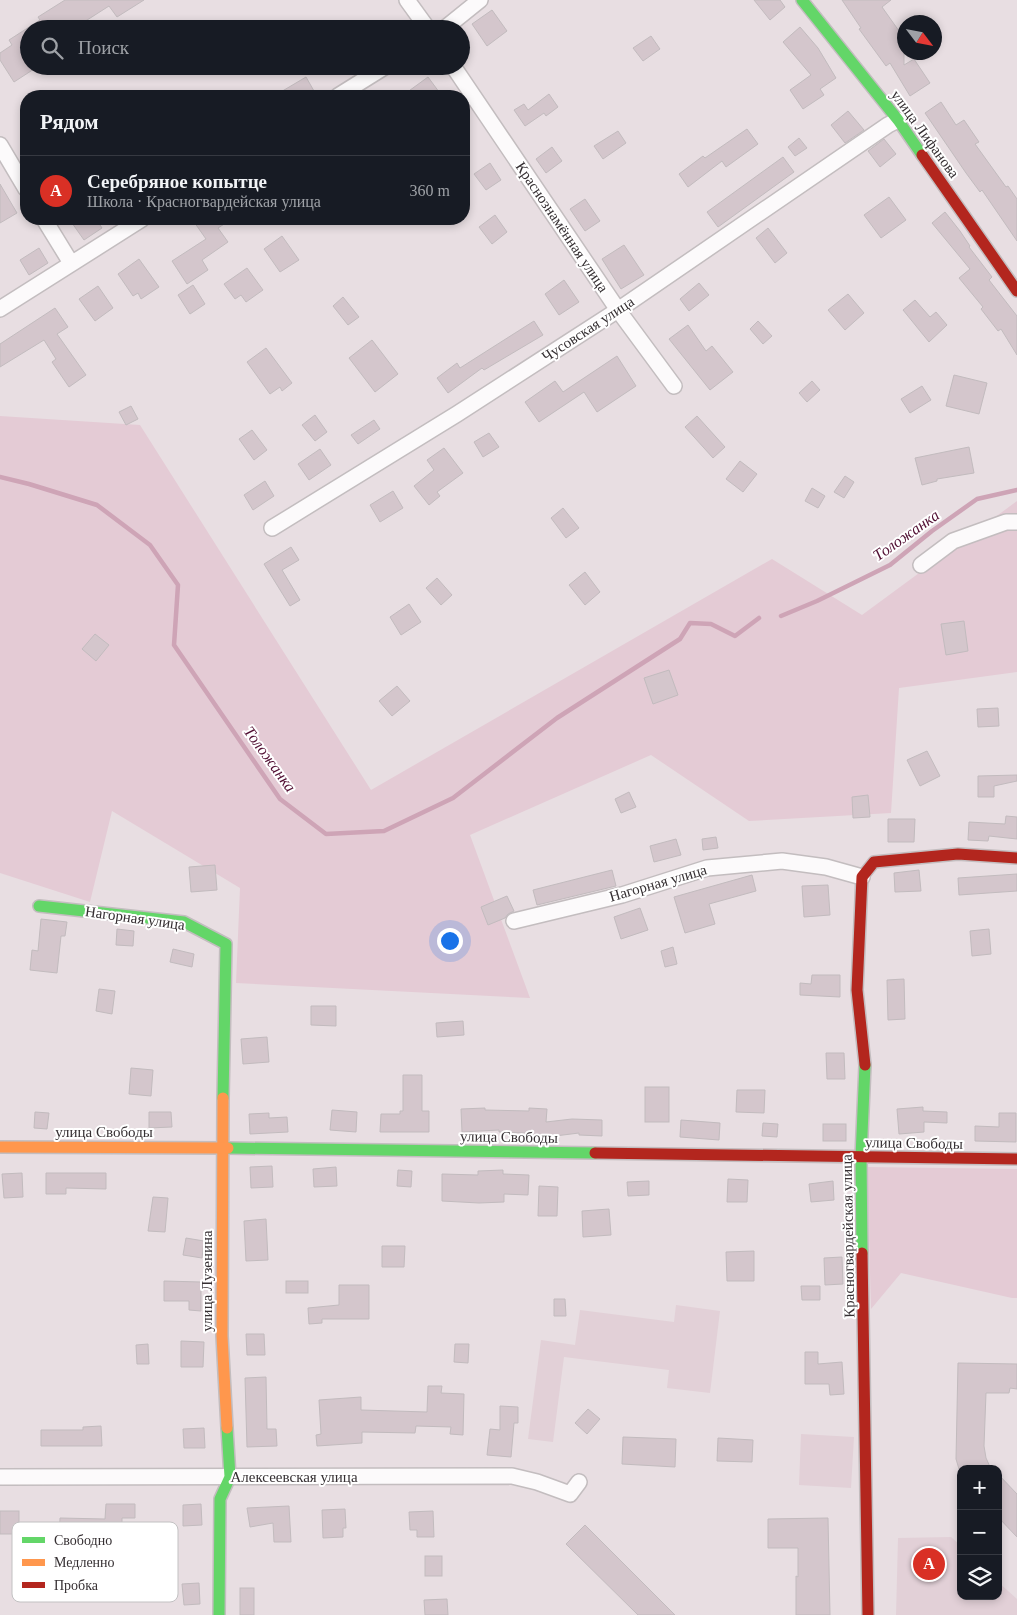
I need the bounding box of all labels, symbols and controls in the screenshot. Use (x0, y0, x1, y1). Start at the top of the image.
north arrow (897, 15, 942, 60)
search box (20, 20, 470, 75)
icon: search (38, 34, 66, 62)
text: Поиск (78, 37, 129, 58)
street label: улица Лифанова (888, 87, 962, 181)
text: Рядом (40, 110, 99, 134)
street label: Краснознамённая улица (512, 159, 612, 295)
text: Серебряное копытце (87, 171, 267, 192)
text: A (50, 182, 62, 199)
text: 360 m (410, 182, 450, 199)
text: Школа · Красногвардейская улица (87, 193, 321, 210)
street label: Чусовская улица (539, 293, 637, 365)
water label: Толожанка (870, 506, 942, 564)
water label: Толожанка (241, 723, 299, 795)
street label: Нагорная улица (607, 861, 709, 905)
street label: Нагорная улица (84, 903, 186, 933)
your location (437, 928, 463, 954)
street label: улица Свободы (55, 1124, 153, 1140)
street label: улица Свободы (460, 1128, 558, 1146)
street label: улица Свободы (865, 1134, 963, 1152)
street label: Красногвардейская улица (839, 1154, 857, 1318)
street label: улица Лузенина (199, 1230, 215, 1332)
map controls (957, 1465, 1002, 1600)
button: + (957, 1465, 1002, 1510)
street label: Алексеевская улица (230, 1469, 358, 1485)
button: − (957, 1510, 1002, 1555)
legend (12, 1522, 178, 1602)
text: Свободно (54, 1533, 112, 1548)
pin: A (913, 1545, 945, 1583)
text: Медленно (54, 1555, 115, 1570)
button: layers (957, 1555, 1002, 1600)
text: Пробка (54, 1578, 99, 1593)

